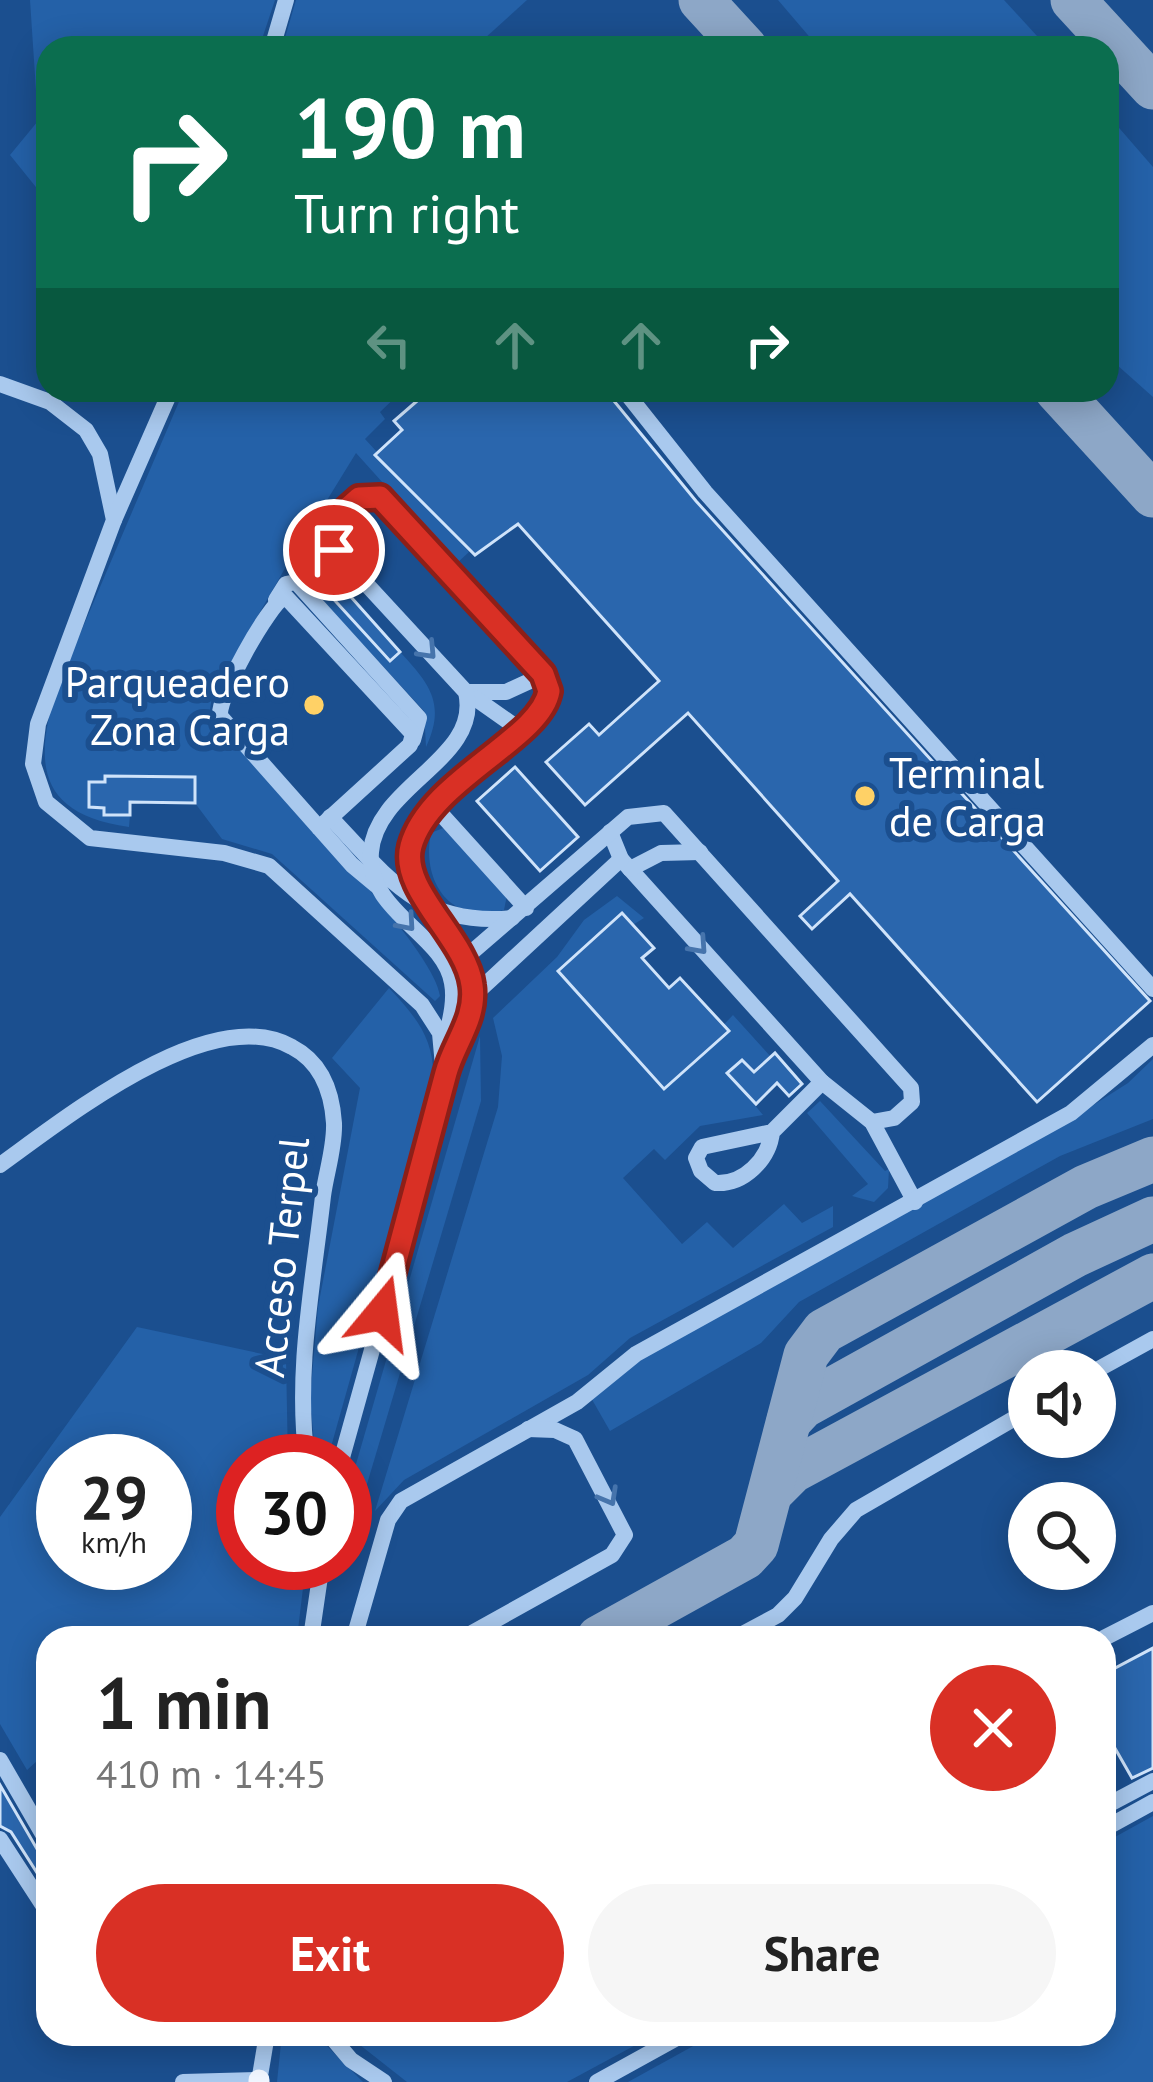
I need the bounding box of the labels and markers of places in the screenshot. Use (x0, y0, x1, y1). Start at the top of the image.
pin (283, 499, 385, 601)
place label: Parqueadero Zona Carga (65, 654, 290, 757)
marker: Parqueadero Zona Carga (301, 692, 327, 718)
place label: Terminal de Carga (889, 745, 1046, 848)
marker: Terminal de Carga (852, 783, 878, 809)

